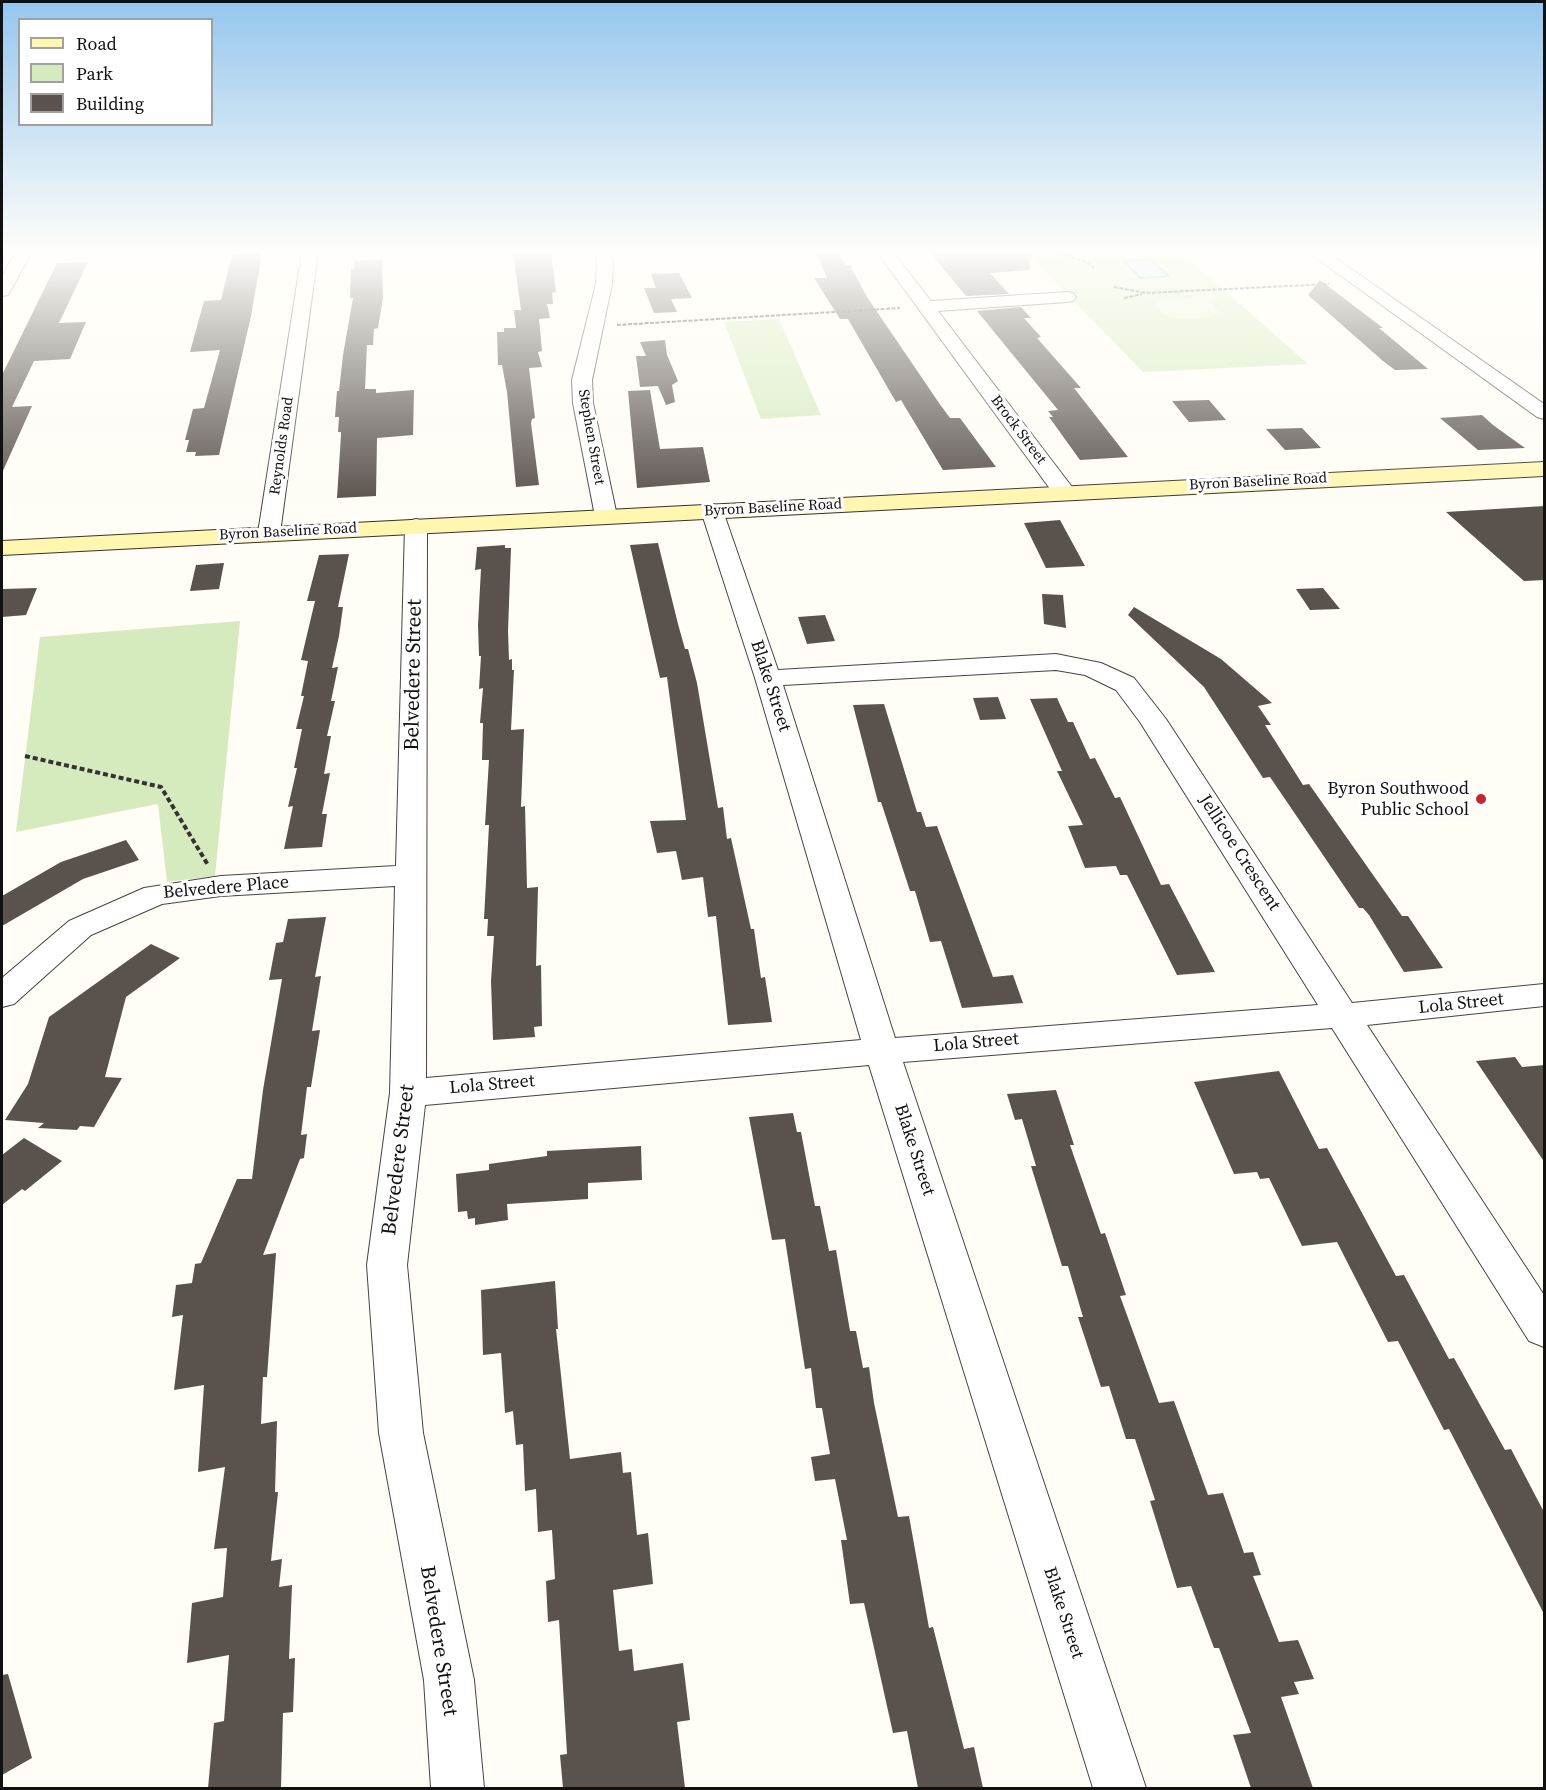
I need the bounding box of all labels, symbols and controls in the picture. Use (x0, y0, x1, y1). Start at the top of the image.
legend (18, 18, 213, 126)
text: Road (76, 31, 117, 56)
text: Park (76, 61, 113, 86)
text: Building (76, 91, 144, 116)
street label: Stephen Street (574, 388, 608, 486)
street label: Brock Street (986, 392, 1050, 468)
street label: Reynolds Road (266, 396, 298, 496)
street label: Byron Baseline Road (1189, 469, 1327, 495)
street label: Byron Baseline Road (704, 495, 842, 521)
street label: Byron Baseline Road (219, 519, 357, 545)
street label: Belvedere Street (400, 599, 428, 751)
street label: Blake Street (745, 638, 795, 734)
place label: Byron Southwood Public School (1327, 778, 1469, 820)
street label: Jellicoe Crescent (1193, 791, 1285, 915)
marker: Byron Southwood Public School (1474, 792, 1488, 806)
street label: Belvedere Place (162, 872, 290, 904)
street label: Lola Street (1417, 989, 1505, 1019)
street label: Lola Street (932, 1029, 1020, 1057)
street label: Lola Street (448, 1071, 536, 1099)
street label: Belvedere Street (377, 1083, 421, 1237)
street label: Blake Street (889, 1102, 939, 1198)
street label: Belvedere Street (414, 1564, 462, 1718)
street label: Blake Street (1038, 1565, 1088, 1661)

